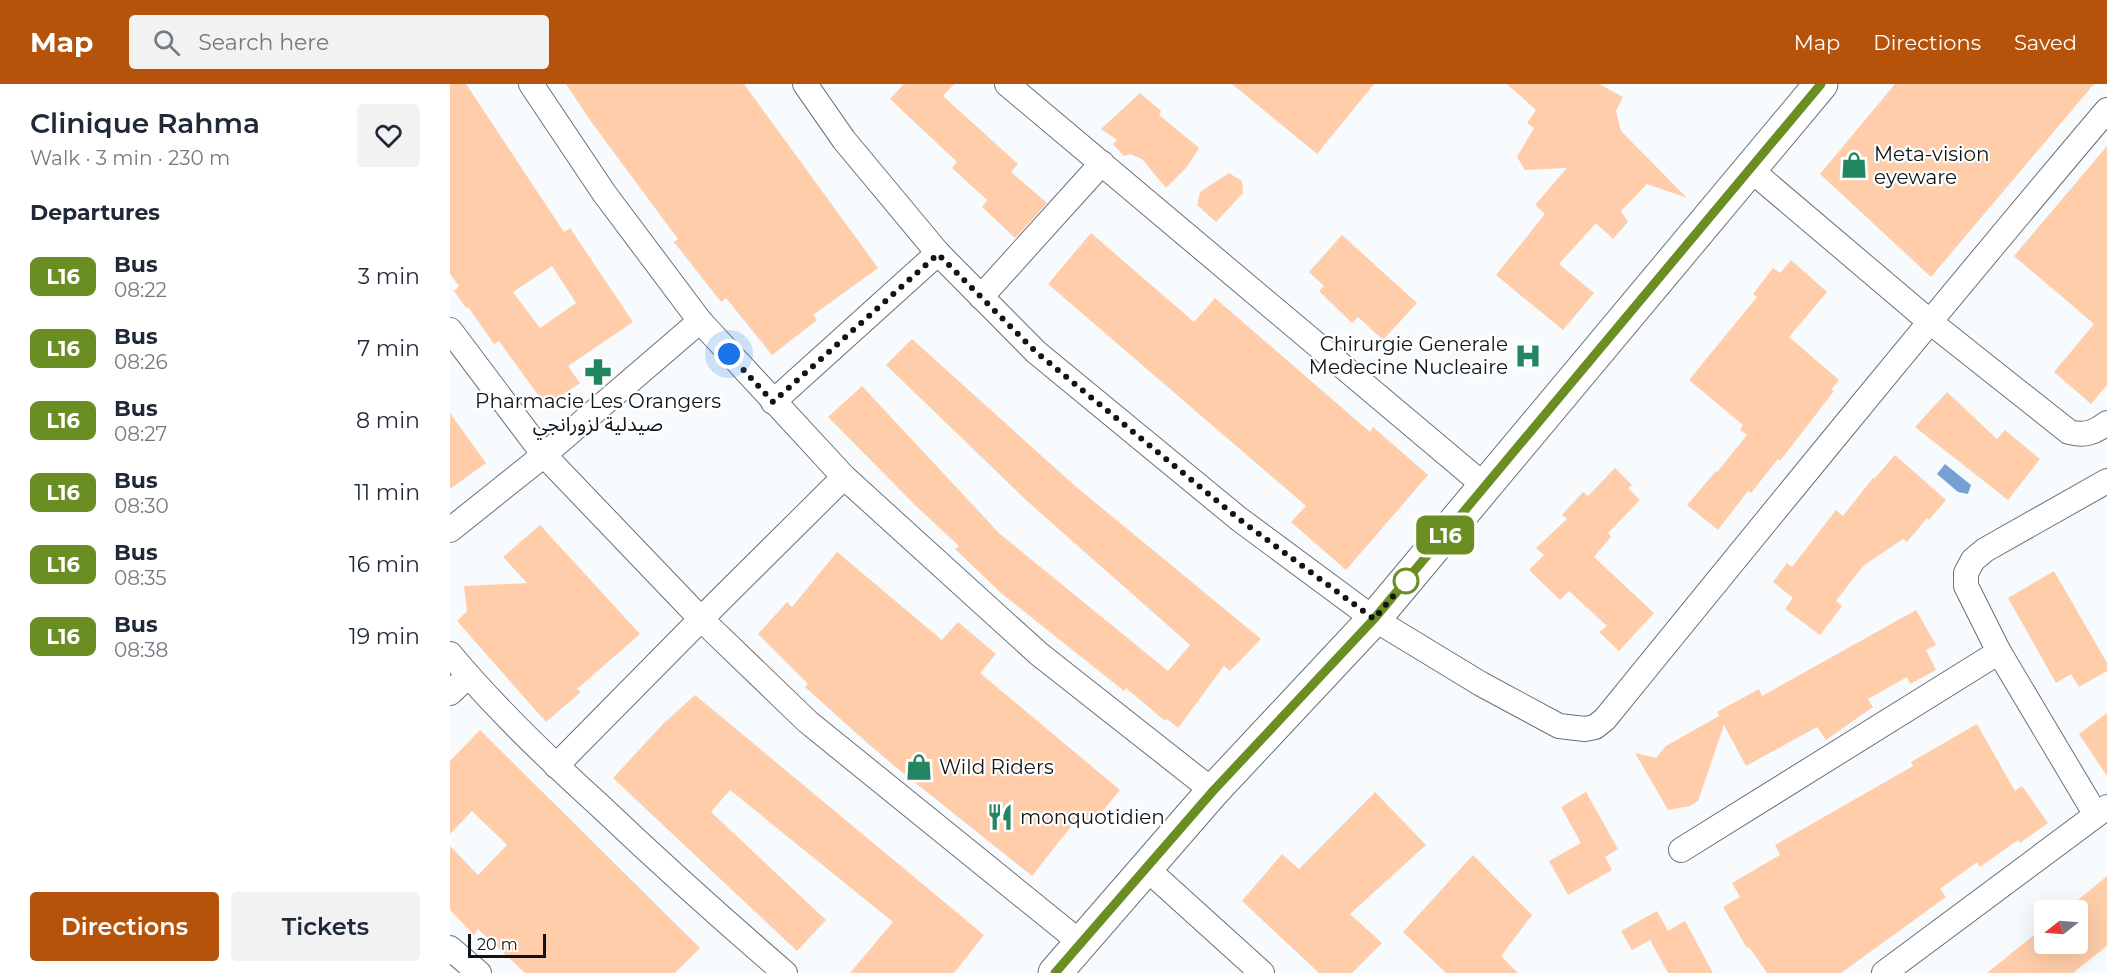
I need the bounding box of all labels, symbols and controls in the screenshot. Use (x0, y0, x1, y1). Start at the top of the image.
search box (129, 15, 549, 69)
text: Map (30, 25, 93, 59)
icon: search (150, 26, 183, 59)
text: Search here (198, 29, 329, 56)
text: Map (1794, 30, 1840, 55)
text: Directions (1873, 30, 1981, 55)
text: Saved (2014, 30, 2077, 55)
button: heart (357, 104, 420, 167)
text: Clinique Rahma (30, 106, 260, 140)
place label: Meta-vision eyeware (1874, 142, 1990, 189)
text: Walk · 3 min · 230 m (30, 146, 230, 170)
shop icon: Meta-vision eyeware (1839, 150, 1869, 180)
text: Departures (30, 199, 160, 226)
text: Bus (114, 251, 158, 278)
text: 3 min (358, 263, 420, 290)
text: L16 (46, 264, 80, 289)
text: 08:22 (114, 278, 167, 302)
text: Bus (114, 323, 158, 350)
place label: Chirurgie Generale Medecine Nucleaire (1309, 332, 1508, 379)
text: 7 min (357, 335, 420, 362)
text: L16 (46, 336, 80, 361)
your location (714, 339, 744, 369)
hospital icon: Chirurgie Generale Medecine Nucleaire (1513, 341, 1543, 371)
text: 08:26 (114, 350, 168, 374)
pharmacy icon: Pharmacie Les Orangers صيدلية لزورانجي (583, 357, 613, 387)
place label: Pharmacie Les Orangers صيدلية لزورانجي (475, 389, 721, 440)
text: Bus (114, 395, 158, 422)
text: 8 min (356, 407, 420, 434)
text: L16 (46, 408, 80, 433)
text: 08:27 (114, 422, 167, 446)
text: Bus (114, 467, 158, 494)
text: 11 min (354, 479, 420, 506)
text: L16 (46, 480, 80, 505)
text: 08:30 (114, 494, 169, 518)
line badge: L16 (1410, 516, 1480, 554)
text: L16 (1428, 523, 1462, 548)
text: Bus (114, 539, 158, 566)
text: 16 min (349, 551, 420, 578)
text: L16 (46, 552, 80, 577)
text: 08:35 (114, 566, 167, 590)
unlabelled marker (1393, 568, 1419, 594)
text: Bus (114, 611, 158, 638)
text: 19 min (349, 623, 420, 650)
text: L16 (46, 624, 80, 649)
text: 08:38 (114, 638, 168, 662)
shop icon: Wild Riders (904, 752, 934, 782)
place label: Wild Riders (939, 755, 1054, 779)
restaurant icon: monquotidien (985, 802, 1015, 832)
place label: monquotidien (1020, 805, 1165, 829)
button: Directions (30, 892, 219, 961)
button: Tickets (231, 892, 420, 961)
north arrow (2034, 900, 2088, 954)
map controls (2034, 900, 2088, 954)
scale bar (468, 931, 546, 958)
text: 20 m (477, 935, 518, 954)

